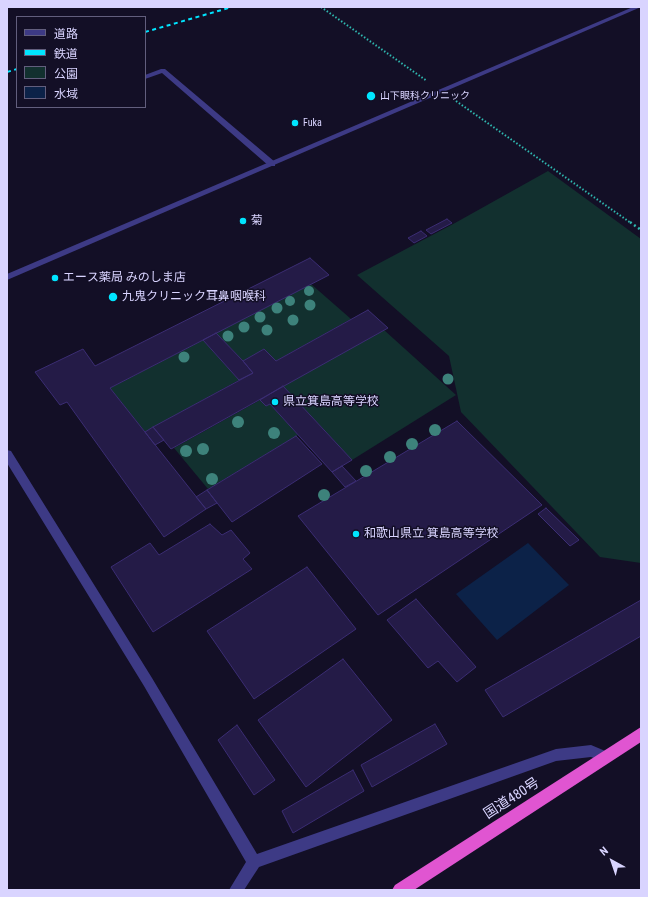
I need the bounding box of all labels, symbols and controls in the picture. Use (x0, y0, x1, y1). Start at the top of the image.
legend (16, 16, 146, 108)
text: 道路 (54, 27, 78, 41)
text: 鉄道 (54, 47, 78, 61)
text: 公園 (54, 67, 78, 81)
text: 水域 (54, 87, 78, 101)
marker: 山下眼科クリニック (365, 90, 377, 102)
place label: 山下眼科クリニック (380, 90, 470, 102)
place label: Fuka (303, 117, 322, 129)
marker: Fuka (290, 118, 300, 128)
place label: 菊 (251, 214, 263, 228)
marker: 菊 (238, 216, 248, 226)
place label: エース薬局 みのしま店 (63, 271, 186, 285)
marker: エース薬局 みのしま店 (50, 273, 60, 283)
place label: 九鬼クリニック耳鼻咽喉科 (122, 290, 266, 304)
marker: 九鬼クリニック耳鼻咽喉科 (107, 291, 119, 303)
place label: 県立箕島高等学校 (283, 395, 379, 409)
marker: 県立箕島高等学校 (270, 397, 280, 407)
place label: 和歌山県立 箕島高等学校 (364, 527, 499, 541)
marker: 和歌山県立 箕島高等学校 (351, 529, 361, 539)
street label: 国道480号 (481, 775, 543, 823)
north arrow (592, 841, 632, 881)
text: N (597, 844, 611, 859)

